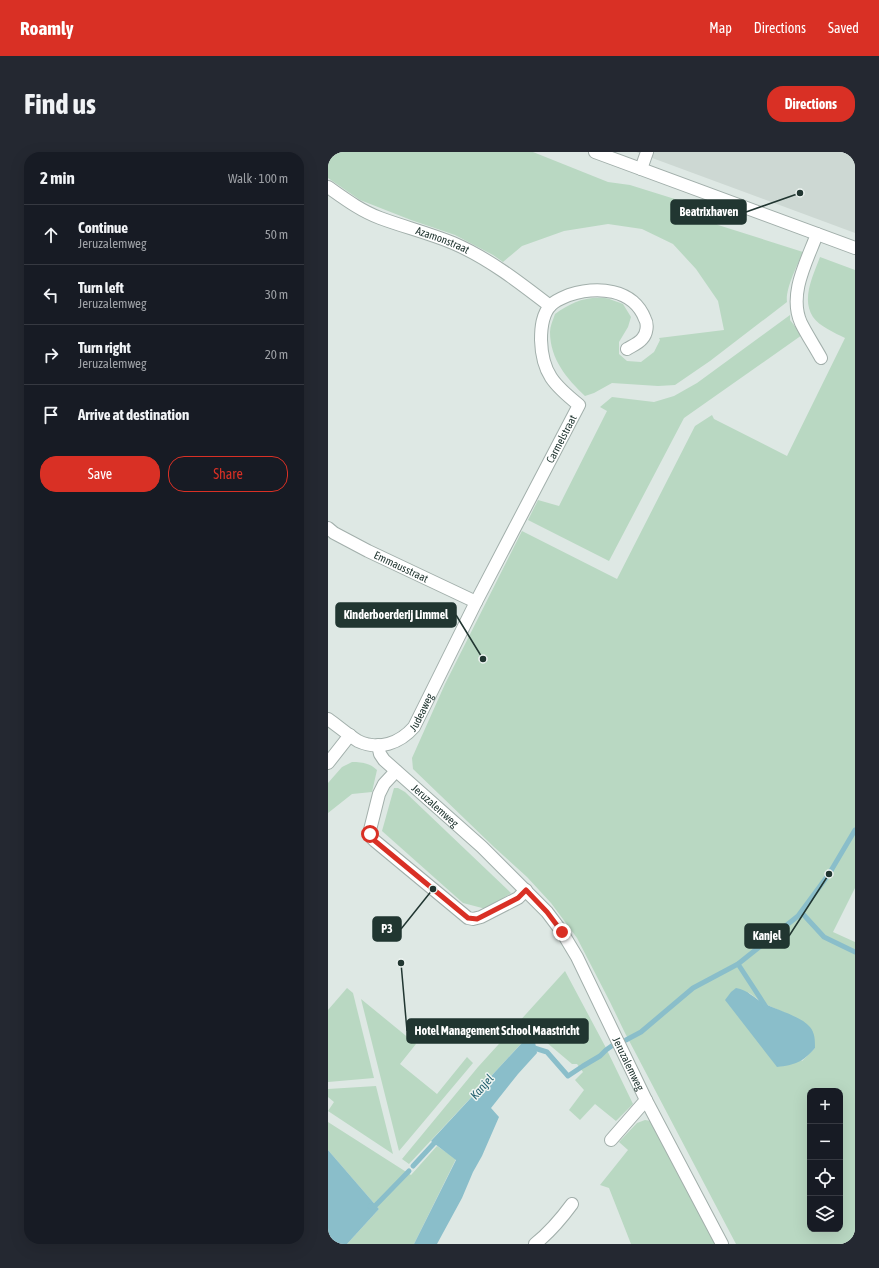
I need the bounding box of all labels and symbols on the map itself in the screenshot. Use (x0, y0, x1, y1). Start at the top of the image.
callout: Beatrixhaven (671, 200, 746, 224)
text: Beatrixhaven (680, 205, 739, 219)
street label: Azamonstraat (414, 224, 471, 256)
street label: Carmelstraat (544, 413, 579, 465)
street label: Emmausstraat (372, 549, 430, 585)
callout: Kinderboerderij Limmel (336, 603, 456, 627)
text: Kinderboerderij Limmel (344, 608, 449, 622)
street label: Judeaweg (407, 691, 436, 734)
street label: Jeruzalemweg (410, 782, 461, 829)
route start (361, 825, 379, 843)
callout: P3 (373, 917, 401, 941)
text: P3 (381, 922, 393, 936)
route end (553, 923, 571, 941)
callout: Kanjel (745, 924, 789, 948)
text: Kanjel (753, 929, 782, 943)
callout: Hotel Management School Maastricht (407, 1019, 588, 1043)
text: Hotel Management School Maastricht (415, 1024, 580, 1038)
street label: Jeruzalemweg (610, 1035, 647, 1093)
water label: Kanjel (467, 1072, 497, 1102)

